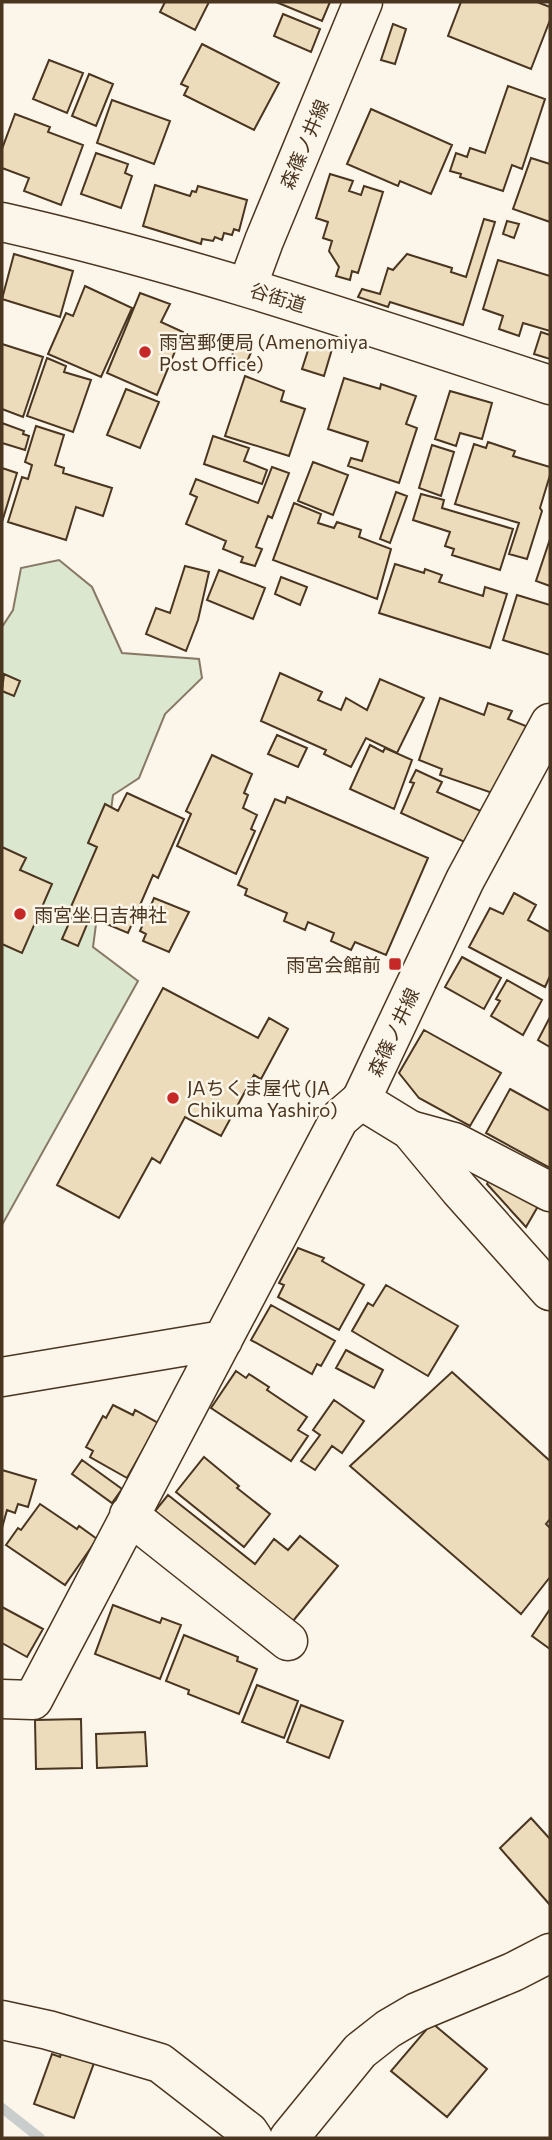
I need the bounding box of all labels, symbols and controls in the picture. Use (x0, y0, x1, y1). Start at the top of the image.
street label: 森篠ノ井線 (275, 96, 333, 192)
street label: 谷街道 (247, 278, 309, 316)
place label: 雨宮郵便局 (Amenomiya Post Office) (159, 330, 368, 375)
marker: 雨宮郵便局 (Amenomiya Post Office) (137, 344, 153, 360)
place label: 雨宮坐日吉神社 (34, 903, 167, 926)
marker: 雨宮坐日吉神社 (12, 906, 28, 922)
place label: 雨宮会館前 (286, 953, 381, 976)
marker: 雨宮会館前 (387, 956, 403, 972)
street label: 森篠ノ井線 (362, 984, 424, 1080)
place label: JAちくま屋代 (JA Chikuma Yashiro) (187, 1076, 338, 1121)
marker: JAちくま屋代 (JA Chikuma Yashiro) (165, 1090, 181, 1106)

